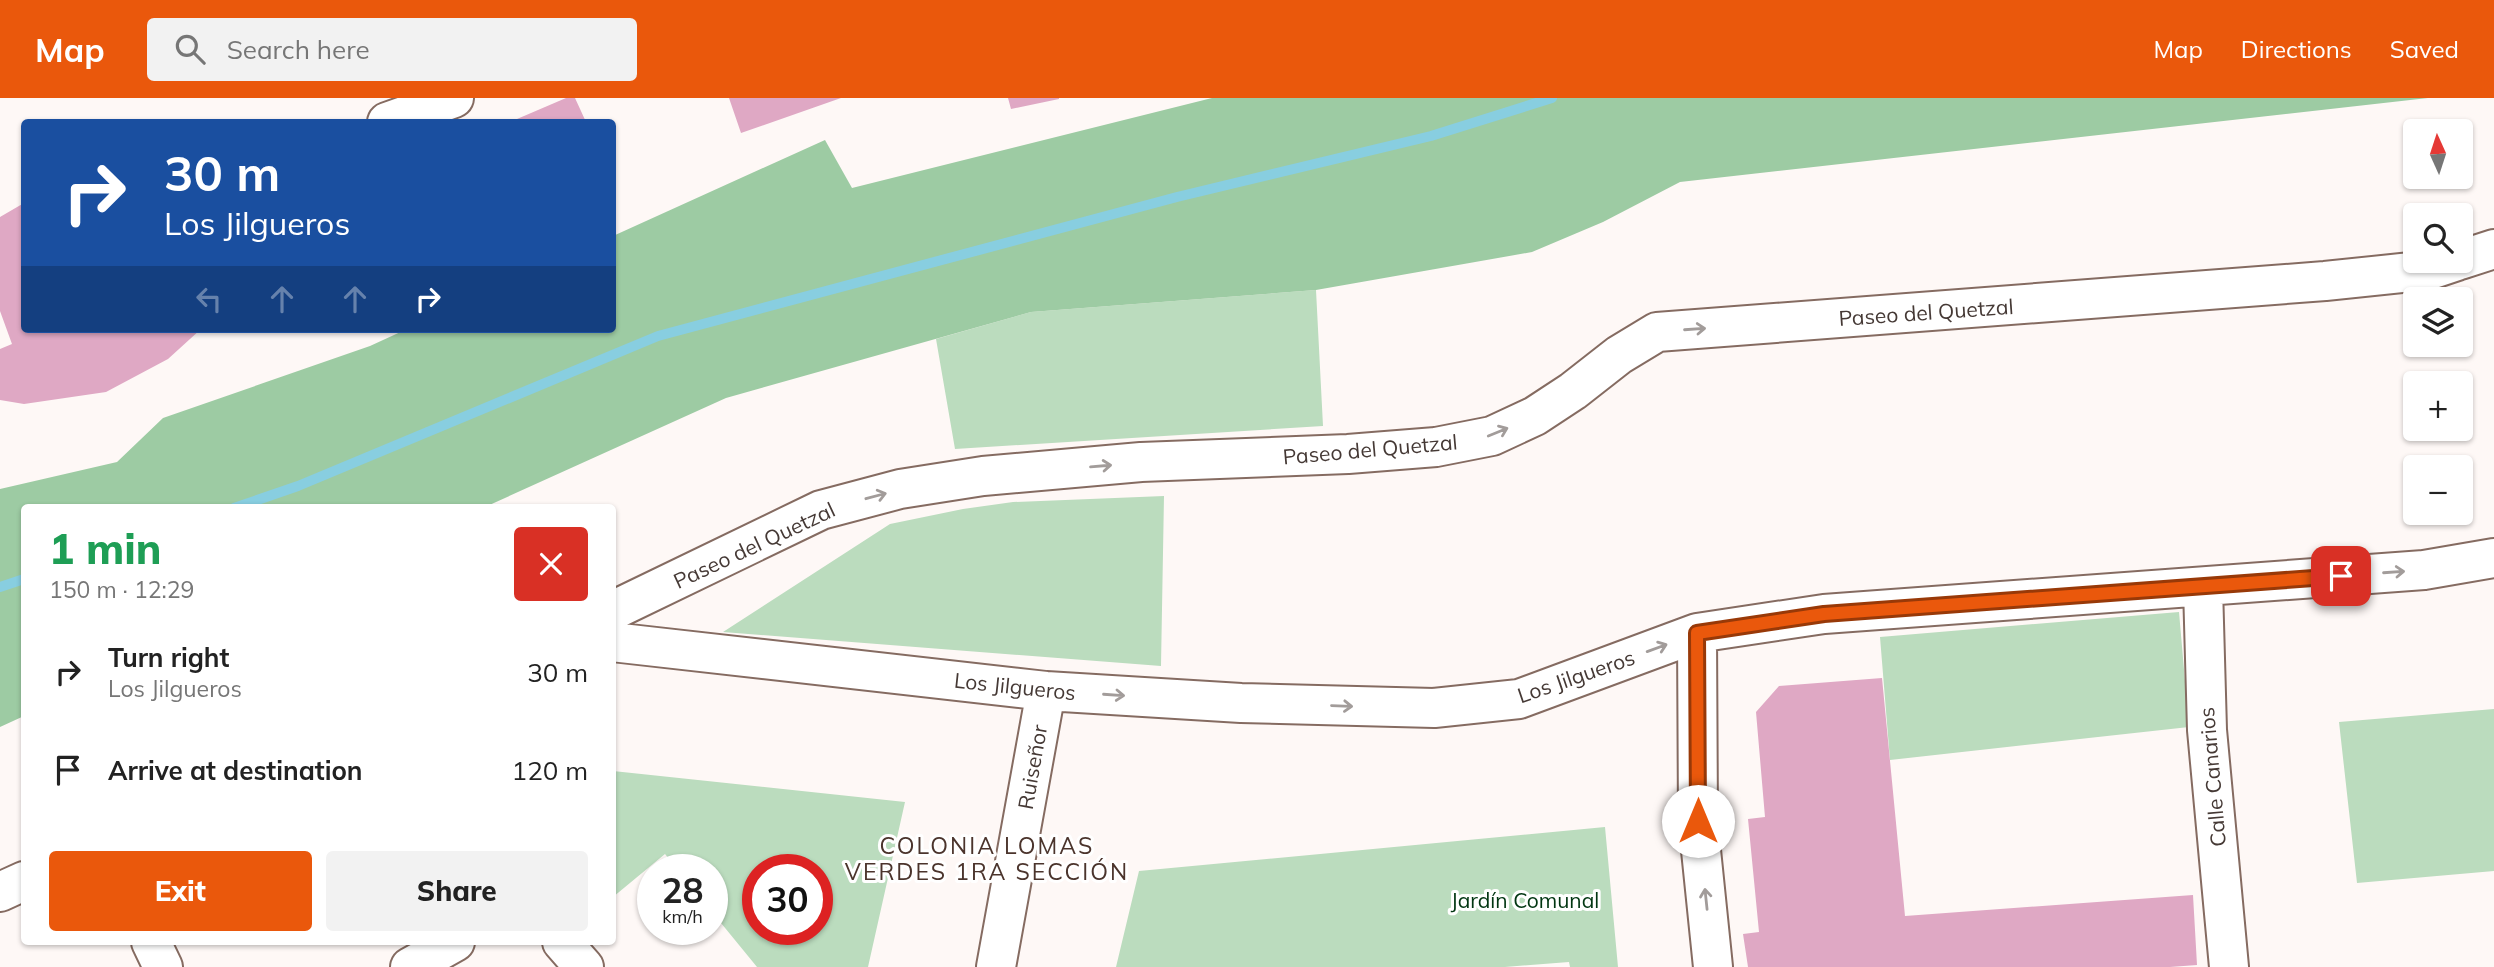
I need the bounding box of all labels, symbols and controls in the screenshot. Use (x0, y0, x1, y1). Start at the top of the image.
search box (147, 18, 637, 81)
text: Map (35, 29, 105, 70)
icon: search (171, 30, 209, 68)
text: Search here (227, 33, 370, 66)
text: Map (2153, 34, 2203, 64)
text: Directions (2241, 34, 2352, 64)
text: Saved (2390, 34, 2459, 64)
north arrow (2403, 119, 2473, 189)
map controls (2403, 119, 2473, 525)
text: 30 m (164, 142, 280, 203)
icon: right (49, 147, 140, 238)
text: Los Jilgueros (164, 203, 350, 243)
button: search (2403, 203, 2473, 273)
icon: left (190, 280, 228, 318)
icon: ahead (263, 280, 301, 318)
icon: ahead (336, 280, 374, 318)
icon: right (409, 280, 447, 318)
button: layers (2403, 287, 2473, 357)
street label: Paseo del Quetzal (1838, 293, 2014, 331)
one-way arrow (1684, 322, 1706, 335)
button: + (2403, 371, 2473, 441)
one-way arrow (1487, 425, 1508, 438)
street label: Paseo del Quetzal (1282, 428, 1458, 470)
button: − (2403, 455, 2473, 525)
one-way arrow (1090, 459, 1112, 472)
one-way arrow (865, 488, 887, 501)
street label: Paseo del Quetzal (669, 496, 839, 594)
text: 1 min (49, 522, 162, 575)
button: close (514, 527, 588, 601)
pin (2311, 546, 2371, 606)
icon: arrive (2322, 557, 2360, 595)
one-way arrow (2382, 565, 2405, 578)
text: 150 m · 12:29 (49, 575, 194, 604)
one-way arrow (1646, 640, 1668, 653)
text: Turn right (108, 641, 229, 674)
street label: Los Jilgueros (1514, 644, 1638, 708)
icon: right (49, 653, 87, 691)
text: 30 m (527, 656, 588, 689)
street label: Los Jilgueros (953, 667, 1077, 705)
text: Los Jilgueros (108, 674, 242, 703)
one-way arrow (1103, 689, 1125, 702)
one-way arrow (1330, 699, 1353, 712)
street label: Calle Canarios (2193, 706, 2231, 848)
street label: Ruiseñor (1012, 722, 1052, 811)
icon: arrive (49, 751, 87, 789)
text: Arrive at destination (108, 754, 363, 787)
text: 120 m (512, 754, 588, 787)
position arrow (1661, 784, 1735, 858)
district label: COLONIA LOMAS VERDES 1RA SECCIÓN (845, 831, 1129, 886)
button: Exit (49, 851, 312, 931)
button: Share (326, 851, 588, 931)
speed limit sign: 30 (742, 854, 833, 945)
text: 28 (661, 868, 704, 912)
park label: Jardín Comunal (1451, 887, 1599, 913)
one-way arrow (1699, 888, 1712, 911)
text: km/h (662, 905, 703, 928)

